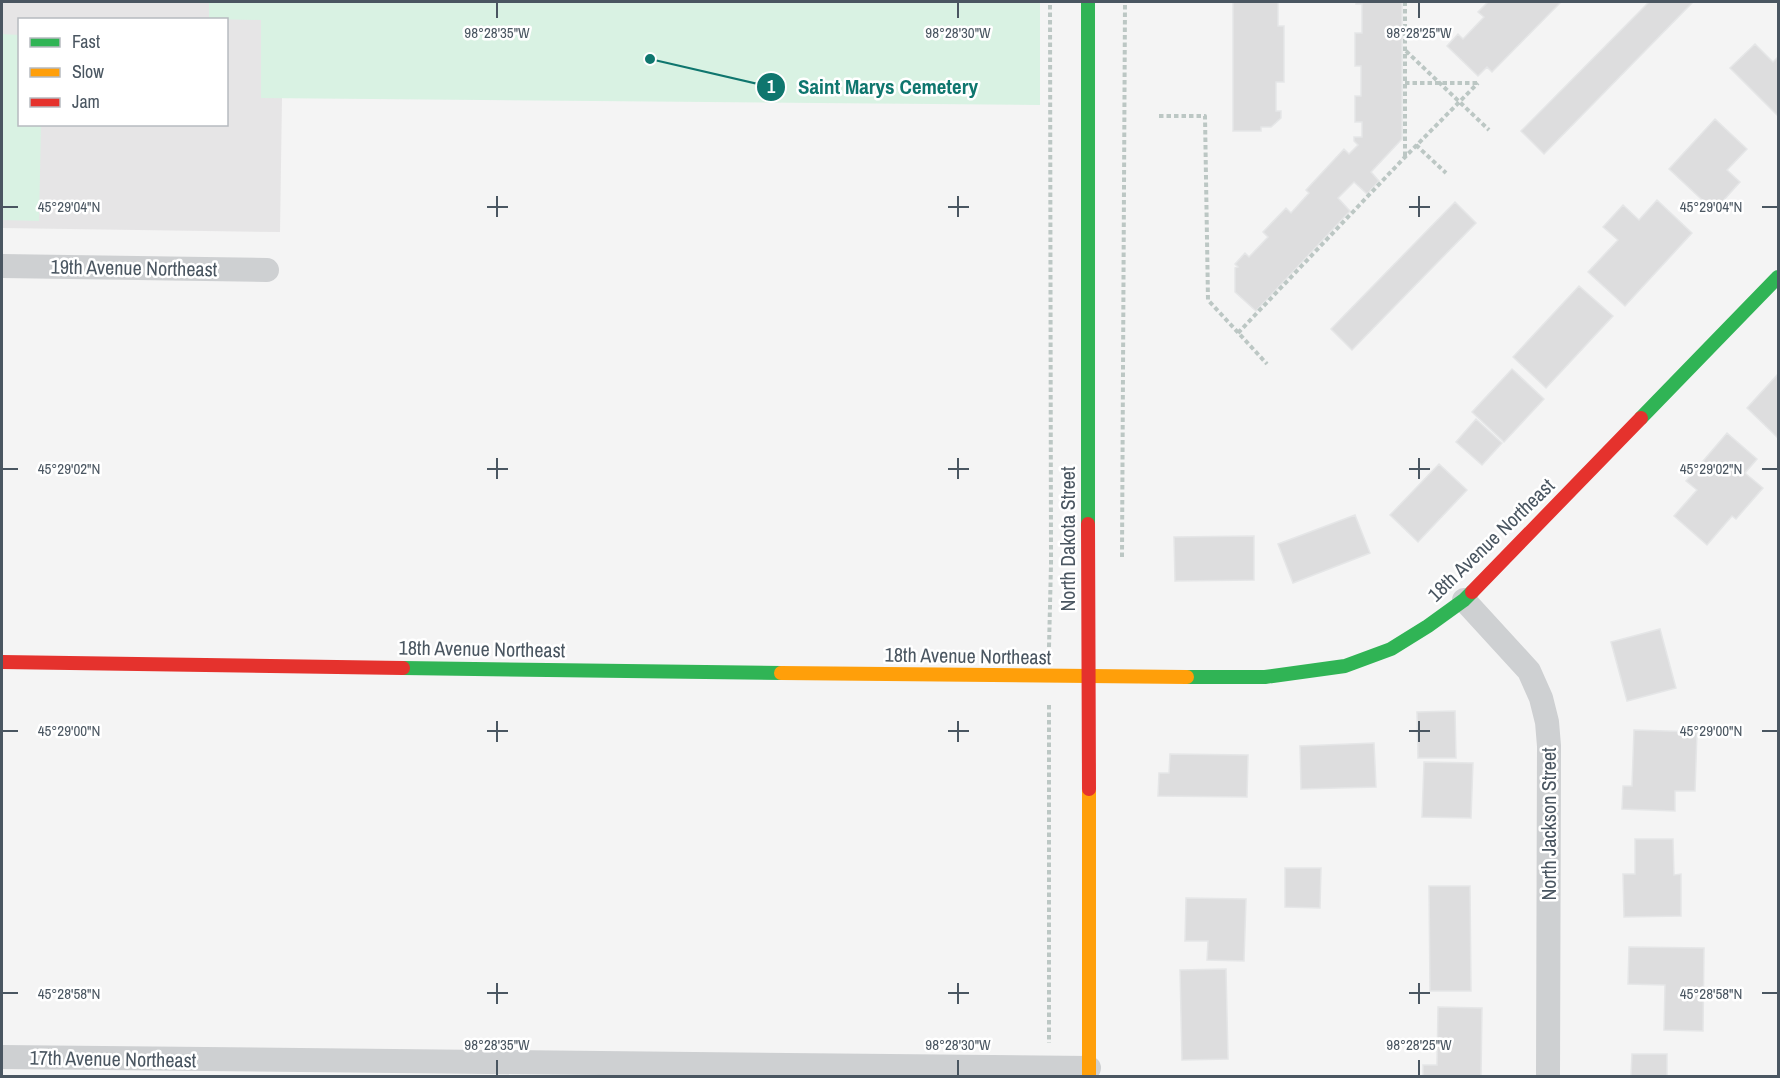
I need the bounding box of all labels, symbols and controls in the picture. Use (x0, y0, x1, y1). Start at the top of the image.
legend (18, 18, 228, 126)
text: 98°28'35"W (464, 22, 530, 43)
text: 98°28'30"W (925, 22, 991, 43)
text: 98°28'25"W (1386, 22, 1452, 43)
text: Fast (72, 29, 100, 54)
text: Slow (72, 59, 104, 84)
callout: Saint Marys Cemetery (756, 67, 990, 106)
text: Saint Marys Cemetery (798, 72, 978, 101)
text: 1 (767, 74, 776, 99)
text: Jam (72, 89, 100, 114)
text: 45°29'04"N (38, 196, 100, 217)
text: 45°29'04"N (1680, 196, 1742, 217)
street label: 19th Avenue Northeast (50, 253, 218, 282)
text: 45°29'02"N (38, 458, 100, 479)
text: 45°29'02"N (1680, 458, 1742, 479)
street label: North Dakota Street (1054, 466, 1081, 611)
street label: 18th Avenue Northeast (1421, 472, 1560, 607)
street label: 18th Avenue Northeast (398, 634, 566, 663)
street label: 18th Avenue Northeast (884, 641, 1052, 670)
text: 45°29'00"N (38, 720, 100, 741)
text: 45°29'00"N (1680, 720, 1742, 741)
street label: North Jackson Street (1535, 747, 1562, 901)
text: 45°28'58"N (38, 983, 100, 1004)
text: 45°28'58"N (1680, 983, 1742, 1004)
text: 98°28'35"W (464, 1034, 530, 1055)
text: 98°28'30"W (925, 1034, 991, 1055)
text: 98°28'25"W (1386, 1034, 1452, 1055)
street label: 17th Avenue Northeast (29, 1044, 197, 1073)

